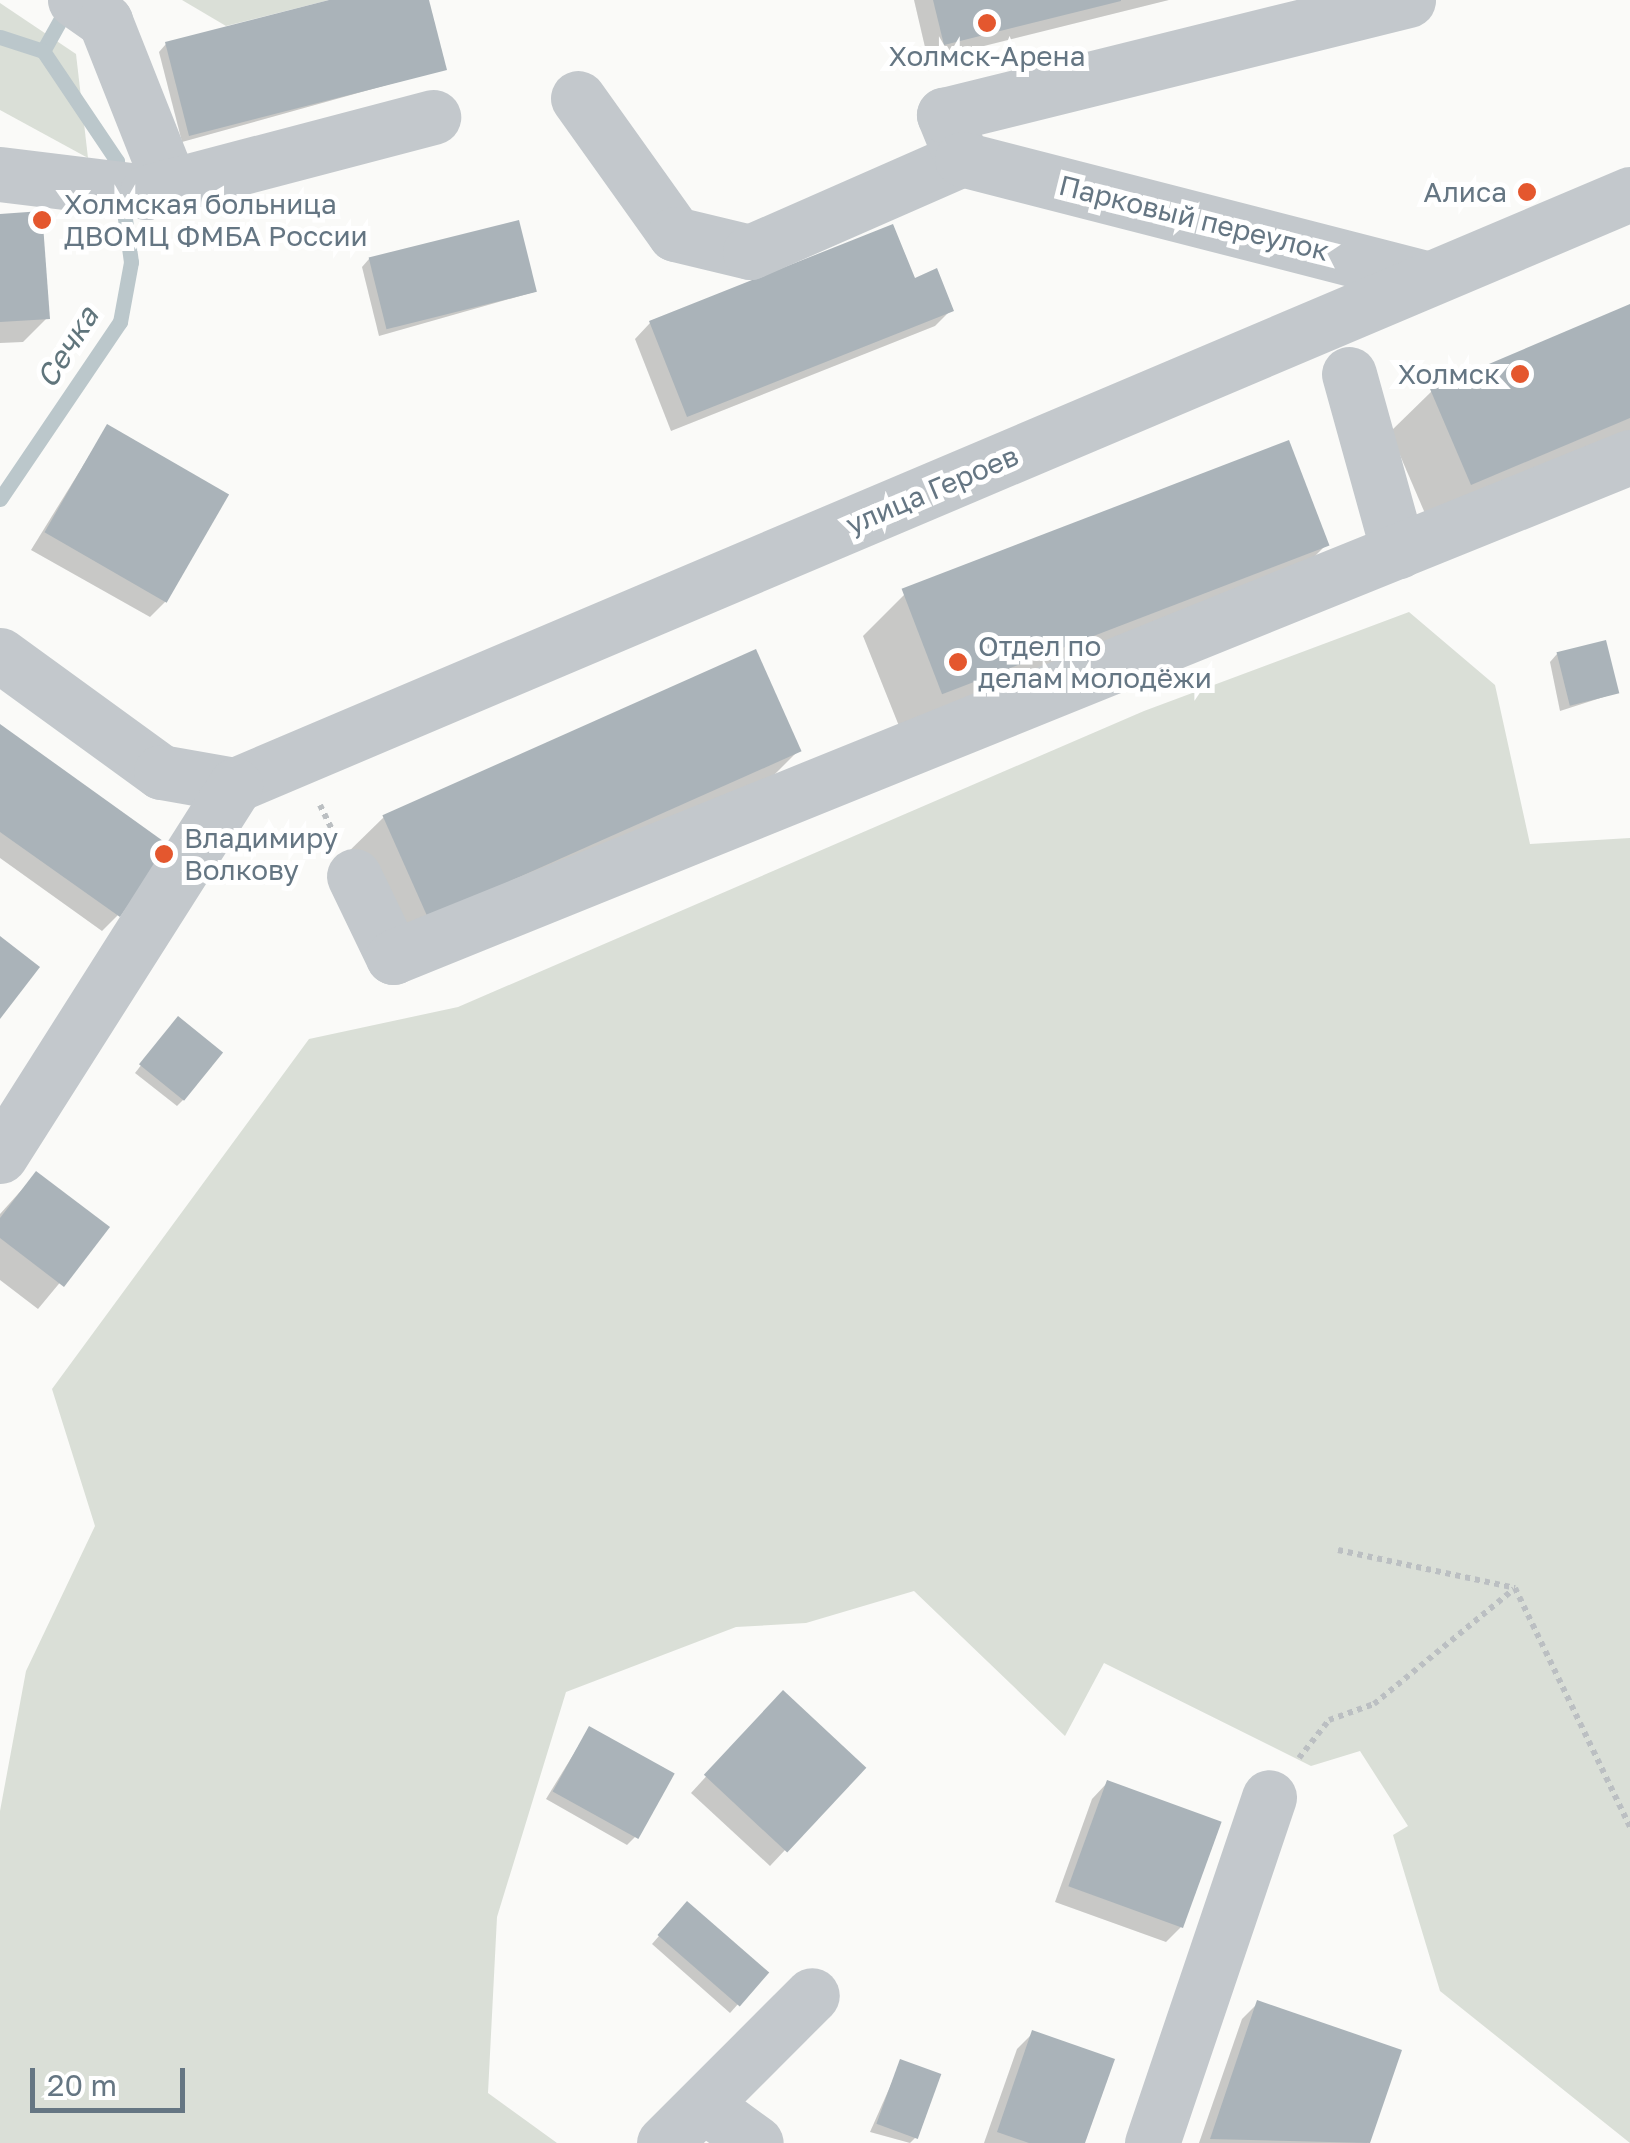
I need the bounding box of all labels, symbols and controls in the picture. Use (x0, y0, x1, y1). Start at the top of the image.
marker: Холмск-Арена (976, 12, 998, 34)
place label: Холмск-Арена (889, 39, 1085, 73)
street label: Парковый переулок (1056, 168, 1332, 268)
place label: Алиса (1423, 175, 1507, 209)
marker: Алиса (1516, 181, 1538, 203)
place label: Холмская больница ДВОМЦ ФМБА России (64, 187, 368, 253)
marker: Холмская больница ДВОМЦ ФМБА России (29, 207, 55, 233)
water label: Сечка (28, 300, 106, 394)
place label: Холмск (1398, 357, 1500, 391)
marker: Холмск (1509, 363, 1531, 385)
street label: улица Героев (841, 439, 1023, 541)
place label: Отдел по делам молодёжи (978, 629, 1212, 695)
marker: Отдел по делам молодёжи (947, 651, 969, 673)
place label: Владимиру Волкову (184, 821, 338, 887)
marker: Владимиру Волкову (153, 843, 175, 865)
scale bar (35, 2048, 190, 2110)
text: 20 m (47, 2067, 117, 2103)

